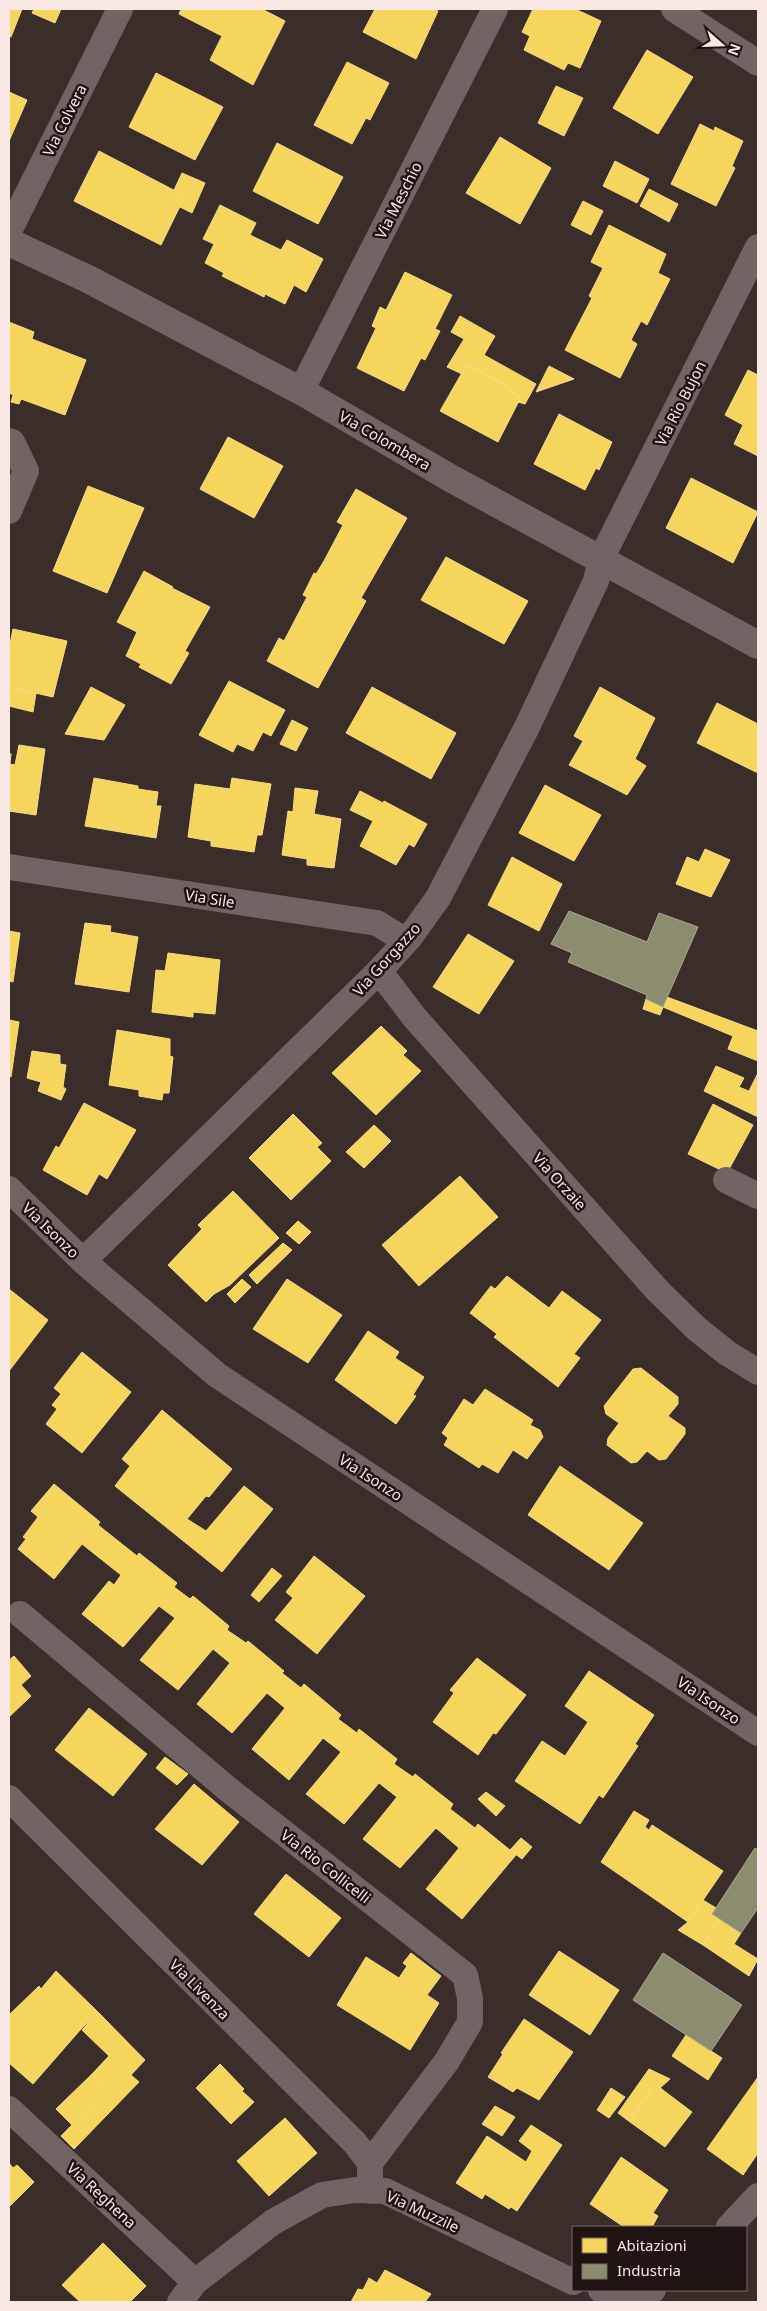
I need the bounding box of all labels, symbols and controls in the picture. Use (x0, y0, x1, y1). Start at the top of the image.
north arrow (697, 20, 747, 70)
text: N (724, 41, 746, 58)
street label: Via Colvera (37, 81, 91, 159)
street label: Via Meschio (370, 158, 426, 242)
street label: Via Rio Bujon (650, 357, 710, 449)
street label: Via Colombera (336, 406, 434, 474)
street label: Via Sile (184, 884, 236, 912)
street label: Via Gorgazzo (348, 918, 424, 1000)
street label: Via Orzaie (529, 1148, 591, 1214)
street label: Via Isonzo (18, 1198, 84, 1262)
street label: Via Isonzo (335, 1449, 407, 1505)
street label: Via Isonzo (674, 1672, 744, 1728)
street label: Via Rio Collicelli (277, 1825, 375, 1907)
street label: Via Livenza (165, 1954, 235, 2024)
street label: Via Reghena (63, 2158, 141, 2232)
street label: Via Muzzile (383, 2185, 463, 2237)
legend (572, 2226, 747, 2291)
text: Abitazioni (617, 2235, 687, 2255)
text: Industria (617, 2260, 681, 2280)

